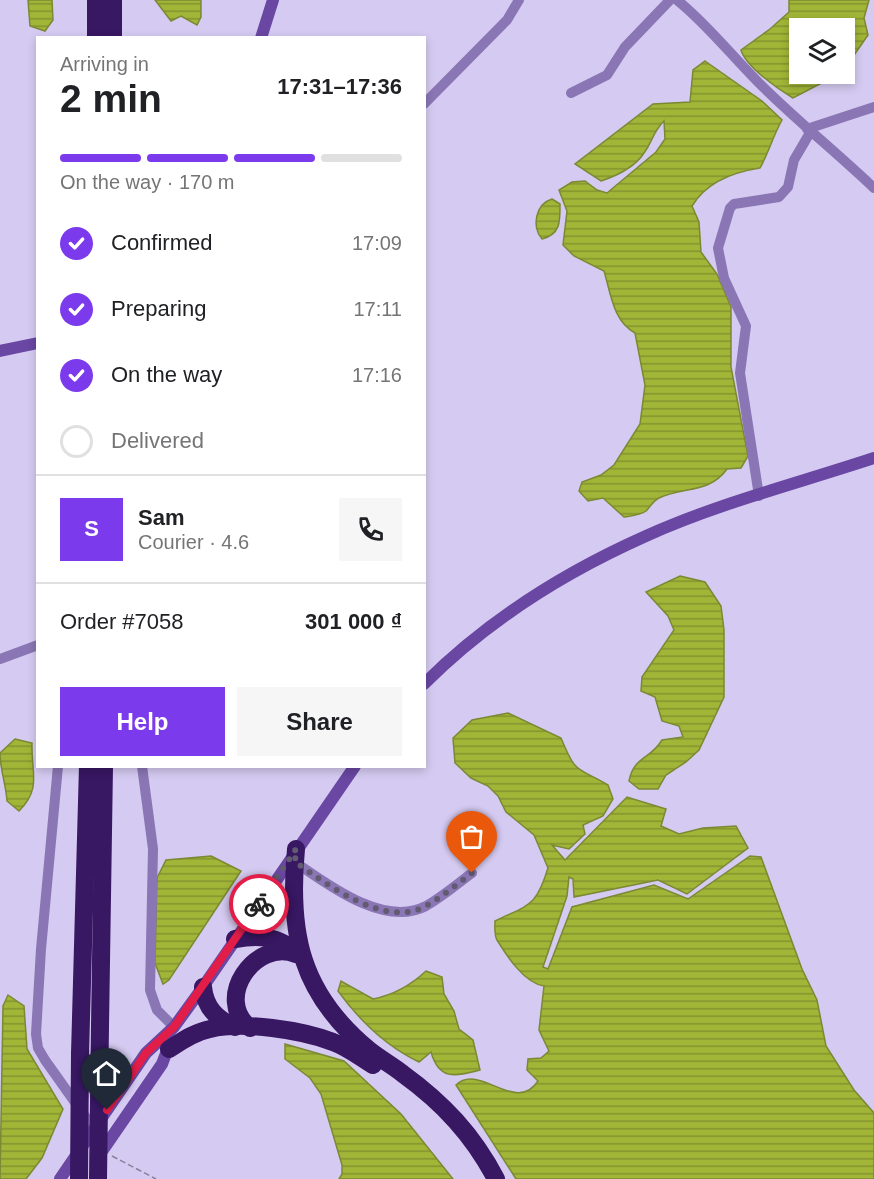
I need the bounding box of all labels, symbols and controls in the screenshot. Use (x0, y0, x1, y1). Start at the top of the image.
map controls (789, 18, 855, 84)
button: layers (789, 18, 855, 84)
text: Arriving in (60, 53, 149, 75)
text: 17:31–17:36 (277, 74, 402, 99)
text: 2 min (60, 77, 162, 120)
text: On the way · 170 m (60, 171, 235, 193)
icon: check (60, 227, 93, 260)
text: Confirmed (111, 230, 212, 255)
text: 17:09 (352, 232, 402, 254)
icon: check (60, 293, 93, 326)
text: Preparing (111, 296, 206, 321)
text: 17:11 (353, 298, 402, 320)
icon: check (60, 359, 93, 392)
text: On the way (111, 362, 222, 387)
text: 17:16 (352, 364, 402, 386)
text: Delivered (111, 428, 204, 453)
button: phone (339, 498, 402, 561)
text: Sam (138, 505, 184, 530)
text: S (84, 516, 99, 541)
text: Courier · 4.6 (138, 531, 249, 553)
text: Order #7058 (60, 609, 184, 634)
text: 301 000 ₫ (305, 609, 402, 634)
button: Help (60, 687, 225, 756)
button: Share (237, 687, 402, 756)
pin (446, 811, 497, 873)
icon: bag (455, 820, 488, 853)
courier (229, 874, 289, 934)
icon: bike (243, 888, 276, 921)
pin (81, 1048, 132, 1110)
icon: home (90, 1057, 123, 1090)

